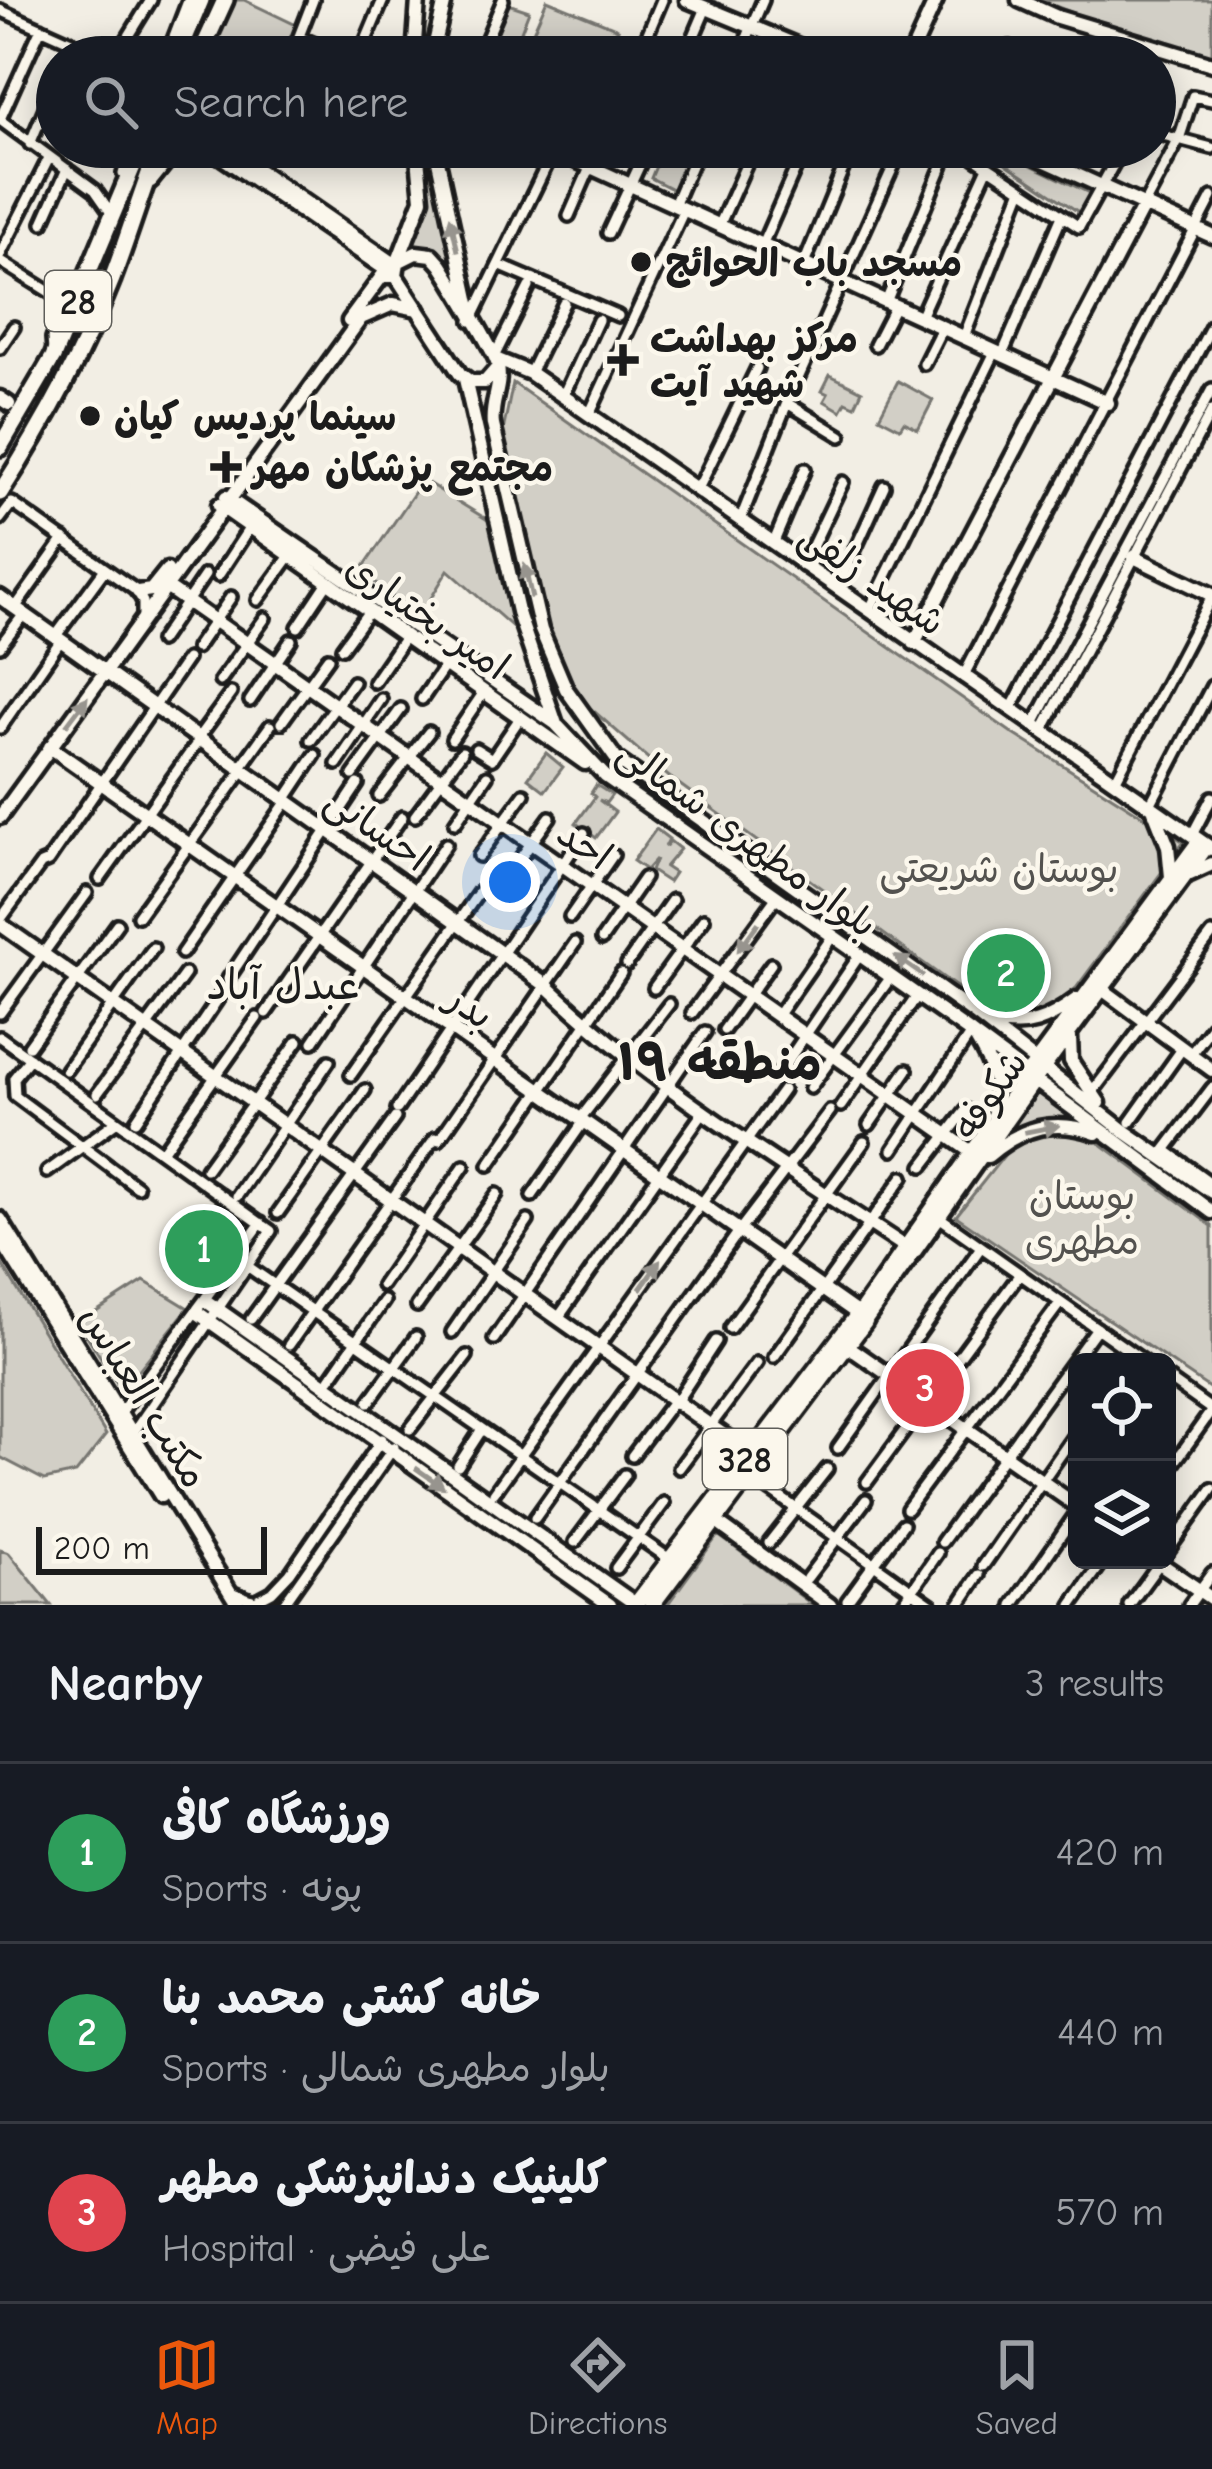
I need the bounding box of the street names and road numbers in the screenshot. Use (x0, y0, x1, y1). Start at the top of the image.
road number: 28 (45, 271, 111, 331)
street label: شهید زلفی (790, 513, 953, 647)
street label: امیر بختیاری (337, 545, 517, 690)
street label: بلوار مطهری شمالی (608, 729, 885, 949)
street label: احسانی (315, 777, 438, 883)
street label: احد (548, 811, 620, 880)
street label: بدر (436, 974, 502, 1039)
street label: شکوفه (943, 1041, 1037, 1148)
street label: مکتب العباس (70, 1297, 218, 1496)
road number: 328 (703, 1429, 787, 1489)

